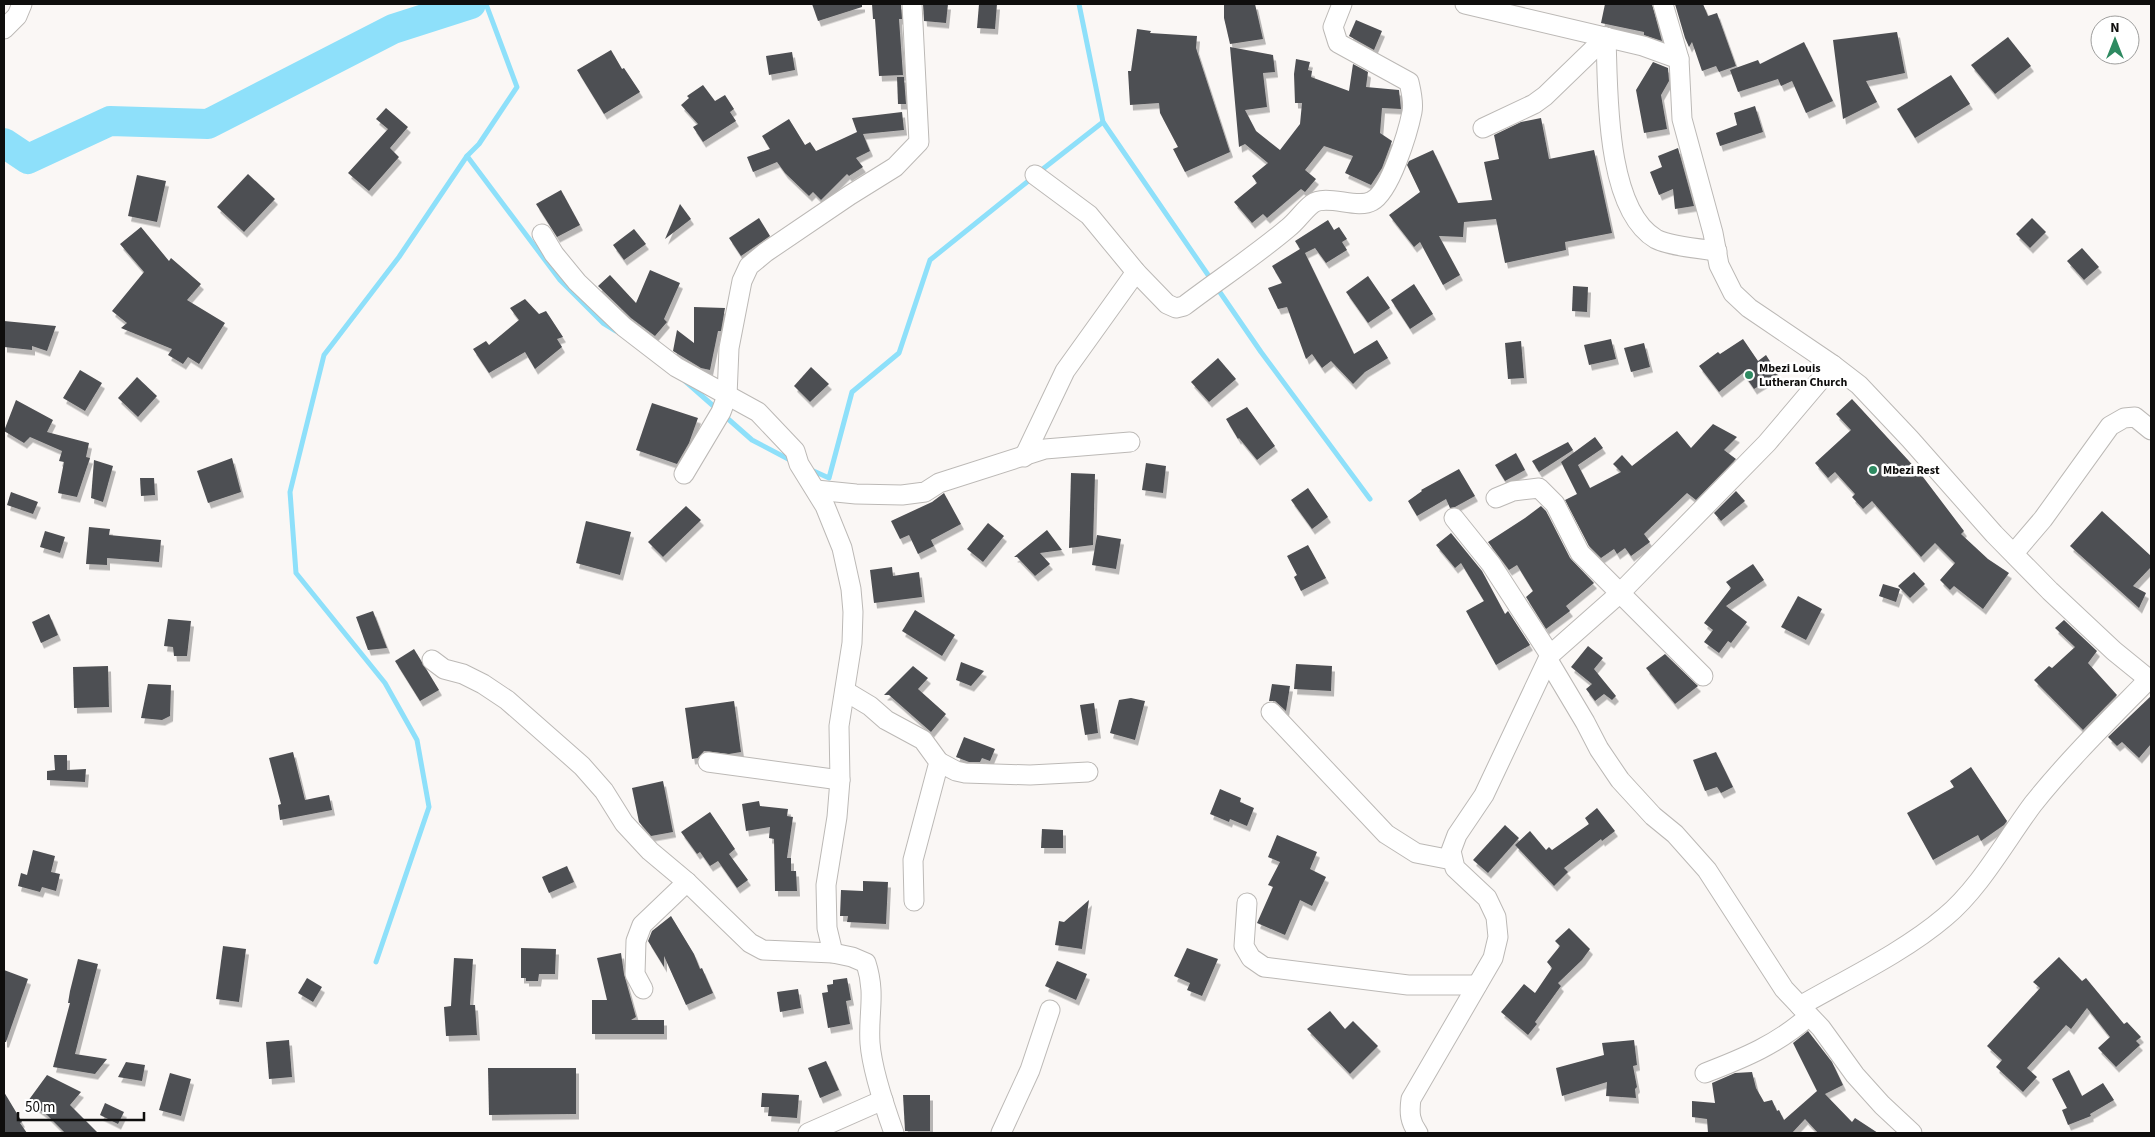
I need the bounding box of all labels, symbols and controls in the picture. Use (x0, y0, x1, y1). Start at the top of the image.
north arrow (2090, 15, 2140, 65)
text: N (2110, 18, 2120, 38)
place label: Mbezi Louis Lutheran Church (1759, 360, 1848, 391)
marker: Mbezi Louis Lutheran Church (1743, 369, 1755, 381)
place label: Mbezi Rest (1883, 462, 1940, 479)
marker: Mbezi Rest (1867, 464, 1879, 476)
scale bar (18, 1090, 144, 1122)
text: 50 m (25, 1097, 55, 1118)

